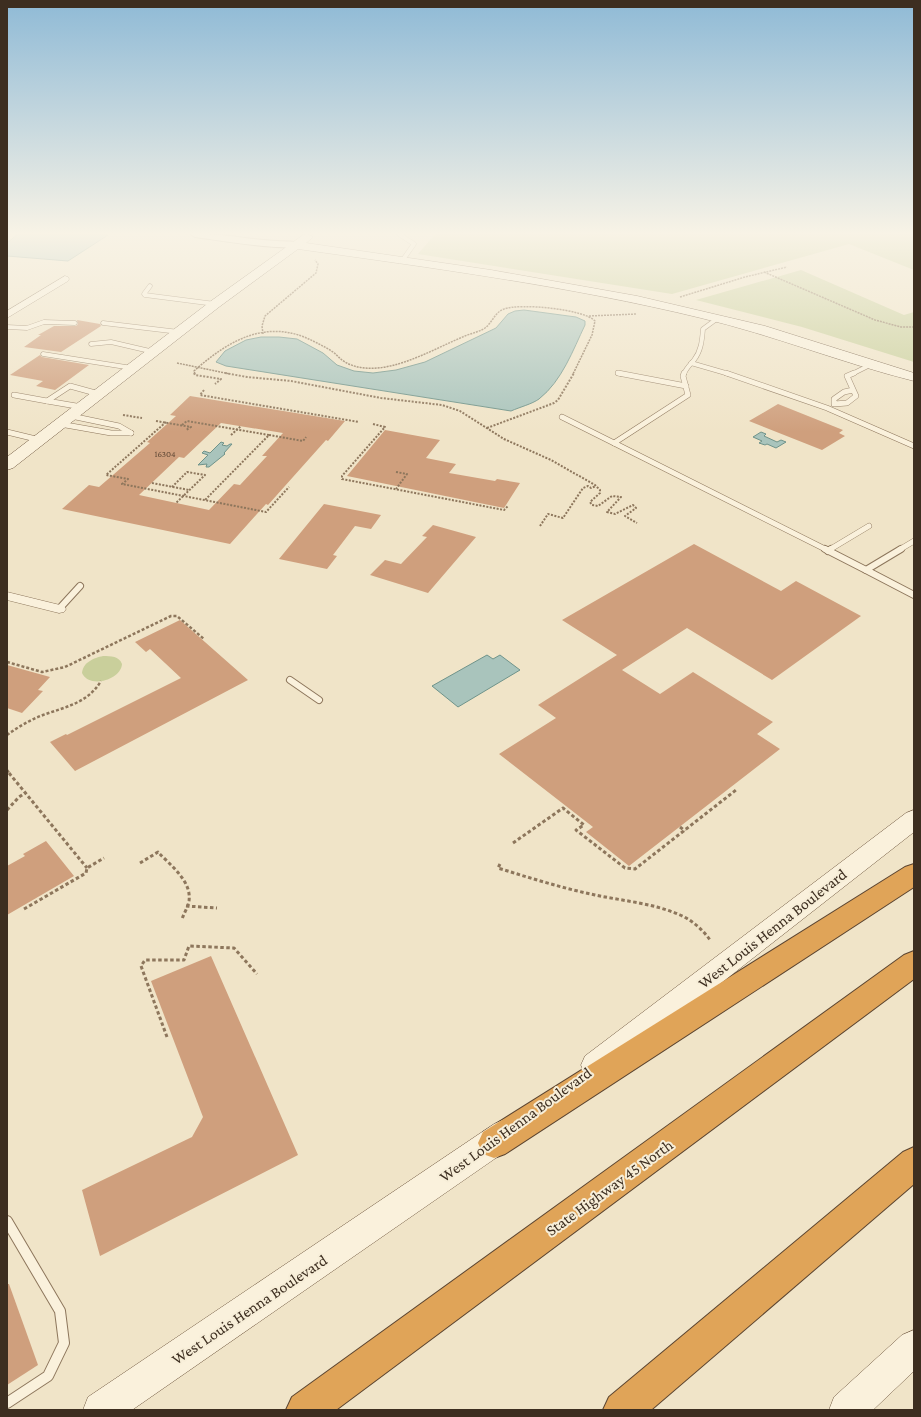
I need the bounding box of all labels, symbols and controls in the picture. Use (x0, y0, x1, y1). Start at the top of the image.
house number: 16304 (154, 449, 176, 459)
street label: West Louis Henna Boulevard (695, 865, 850, 992)
street label: West Louis Henna Boulevard (436, 1063, 595, 1185)
street label: State Highway 45 North (543, 1136, 677, 1240)
street label: West Louis Henna Boulevard (168, 1251, 331, 1368)

